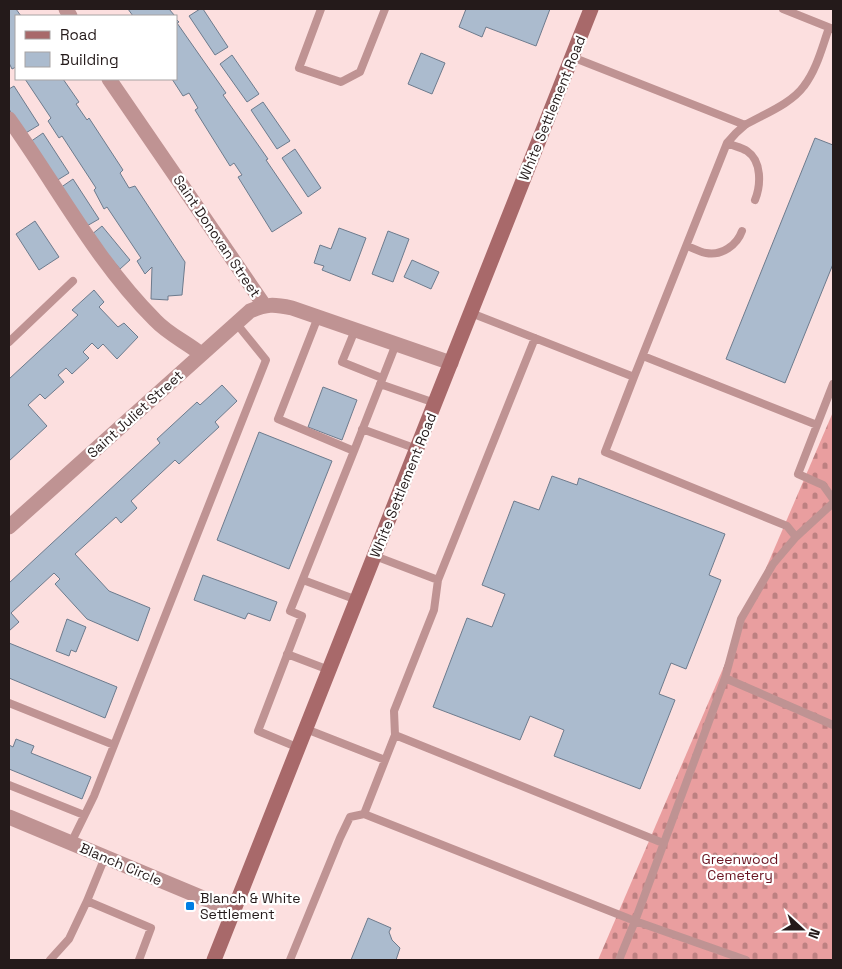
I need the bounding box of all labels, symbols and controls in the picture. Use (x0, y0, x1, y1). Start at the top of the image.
legend (15, 15, 178, 80)
text: Road (60, 25, 97, 44)
street label: White Settlement Road (515, 33, 589, 183)
text: Building (60, 50, 119, 69)
street label: Saint Donovan Street (169, 171, 265, 301)
street label: Saint Juliet Street (83, 366, 187, 462)
street label: White Settlement Road (366, 410, 440, 560)
street label: Blanch Circle (77, 839, 165, 889)
park label: Greenwood Cemetery (702, 850, 778, 884)
place label: Blanch & White Settlement (200, 889, 301, 923)
marker: Blanch & White Settlement (184, 900, 196, 912)
north arrow (777, 904, 827, 954)
text: N (804, 926, 824, 941)

